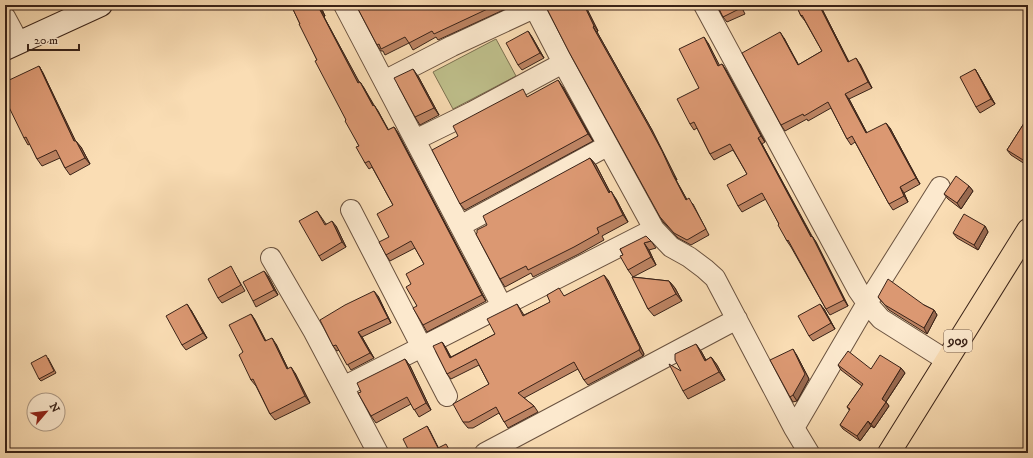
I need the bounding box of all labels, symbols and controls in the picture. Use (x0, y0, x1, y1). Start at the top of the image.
scale bar (28, 26, 79, 52)
text: 20 m (34, 33, 58, 48)
road number: 909 (944, 330, 972, 352)
north arrow (26, 392, 66, 432)
text: N (46, 401, 62, 415)

